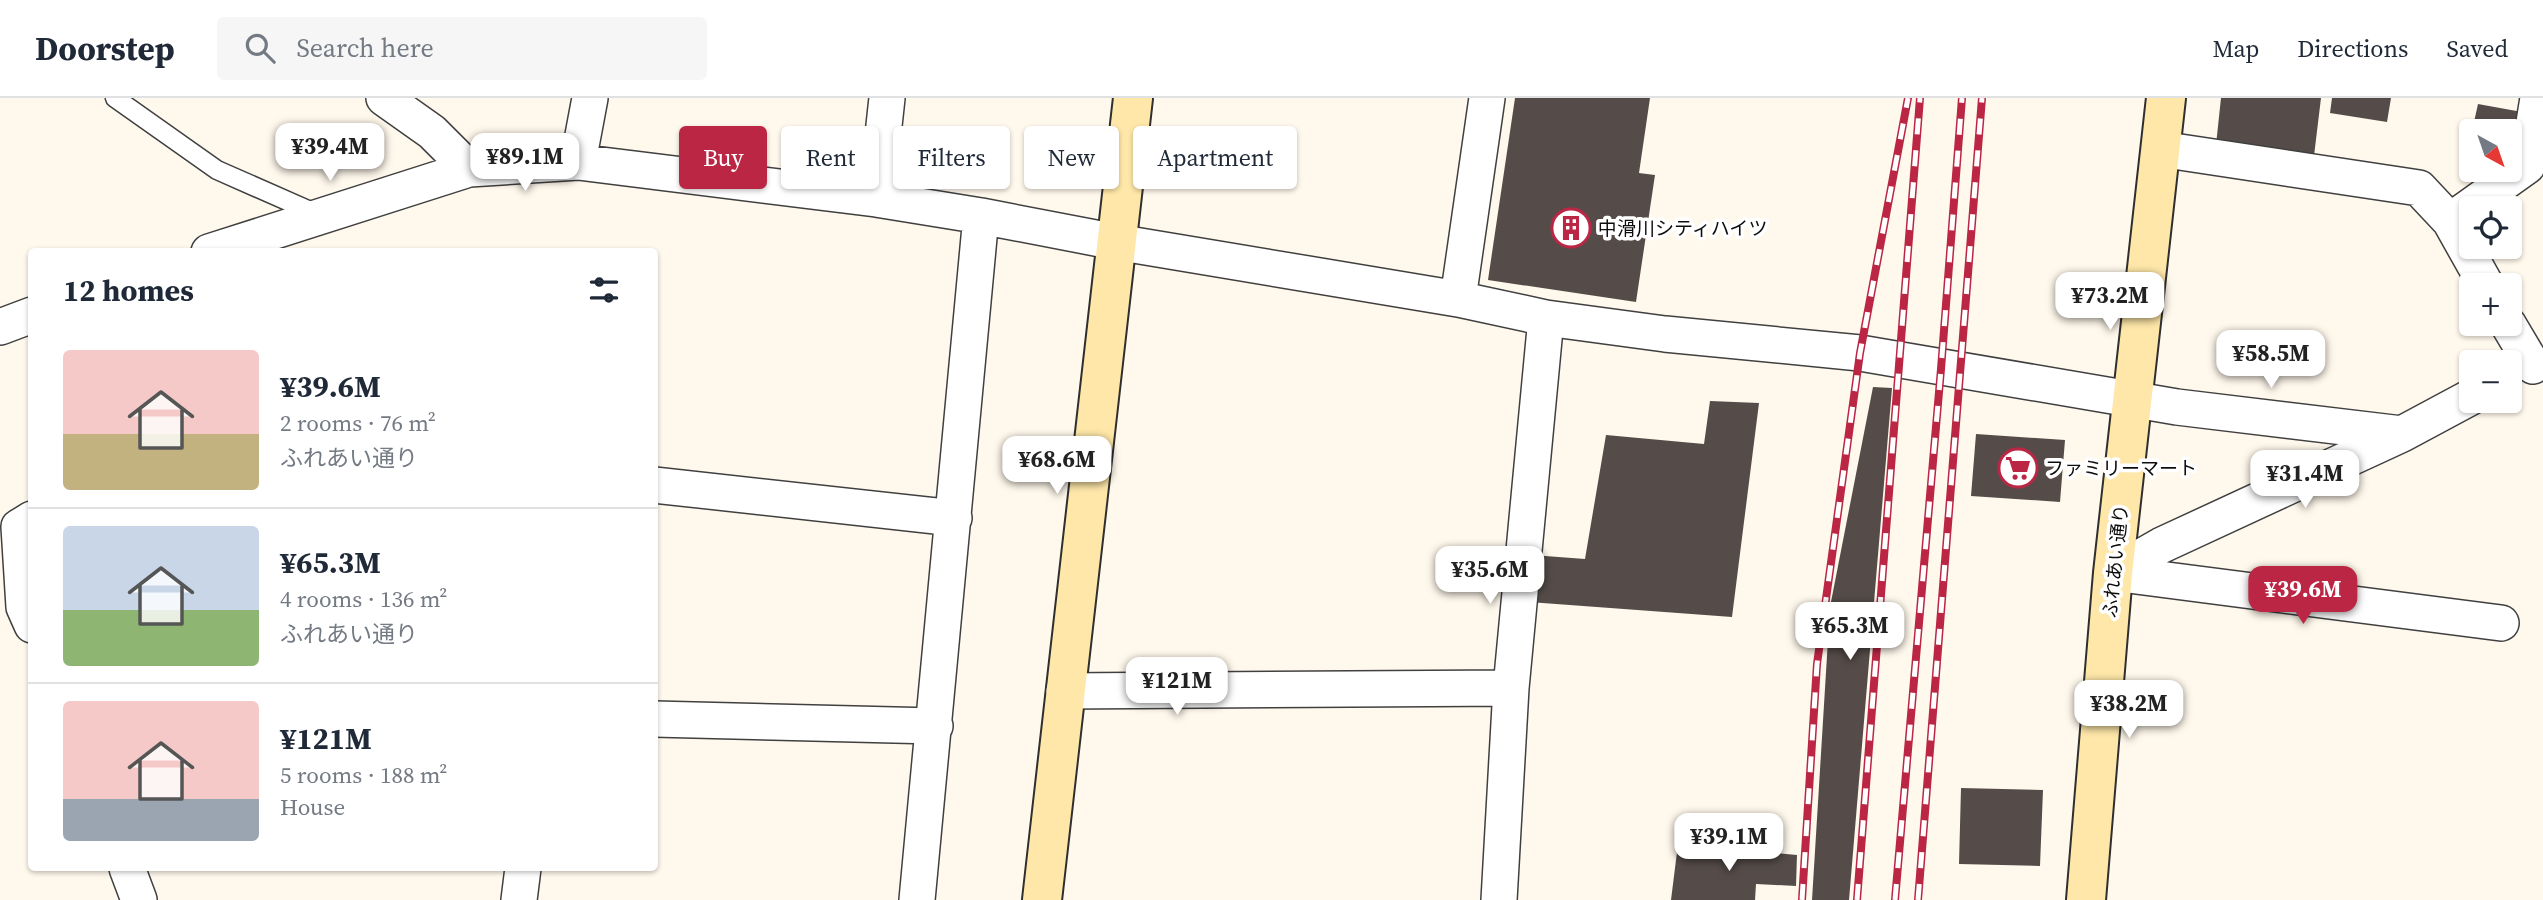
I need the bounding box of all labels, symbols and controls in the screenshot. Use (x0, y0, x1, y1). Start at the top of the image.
search box (217, 17, 707, 80)
text: Doorstep (35, 26, 175, 71)
icon: search (241, 29, 279, 67)
text: Search here (297, 30, 434, 66)
text: Map (2212, 32, 2259, 65)
text: Directions (2297, 32, 2408, 65)
text: Saved (2446, 32, 2508, 65)
north arrow (2459, 119, 2522, 182)
map controls (2459, 119, 2522, 413)
pin: ¥39.4M (273, 123, 387, 183)
chip: Buy (679, 126, 767, 189)
chip: Rent (781, 126, 879, 189)
chip: Filters (893, 126, 1010, 189)
chip: New (1024, 126, 1119, 189)
chip: Apartment (1133, 126, 1297, 189)
text: ¥39.4M (291, 130, 369, 162)
pin: ¥89.1M (468, 134, 582, 193)
text: ¥89.1M (486, 140, 564, 172)
button: locate (2459, 196, 2522, 259)
building icon: 中滑川シティハイツ (1550, 207, 1592, 249)
place label: 中滑川シティハイツ (1598, 215, 1767, 241)
text: 12 homes (63, 270, 194, 311)
icon: filters (585, 271, 623, 309)
pin: ¥73.2M (2053, 272, 2167, 332)
button: + (2459, 273, 2522, 336)
text: ¥73.2M (2071, 279, 2149, 311)
pin: ¥58.5M (2214, 330, 2328, 390)
text: ¥58.5M (2232, 337, 2310, 369)
button: − (2459, 350, 2522, 413)
text: ¥39.6M (280, 366, 381, 407)
icon: home (119, 378, 203, 462)
text: 2 rooms · 76 m² (280, 407, 436, 439)
pin: ¥68.6M (1000, 436, 1114, 496)
text: ふれあい通り (280, 442, 418, 474)
text: ¥68.6M (1018, 443, 1096, 475)
supermarket icon: ファミリーマート (1997, 447, 2039, 489)
pin: ¥31.4M (2248, 450, 2362, 510)
place label: ファミリーマート (2045, 455, 2197, 481)
text: ¥31.4M (2266, 457, 2344, 489)
street label: ふれあい通り (2096, 503, 2134, 619)
text: ¥65.3M (280, 542, 381, 583)
pin: ¥35.6M (1433, 546, 1547, 606)
text: ¥35.6M (1451, 553, 1529, 585)
icon: home (119, 554, 203, 638)
pin: ¥39.6M (2246, 566, 2360, 626)
text: ¥39.6M (2264, 573, 2342, 605)
text: 4 rooms · 136 m² (280, 583, 447, 615)
pin: ¥65.3M (1793, 602, 1907, 662)
text: ¥65.3M (1811, 609, 1889, 641)
text: ふれあい通り (280, 618, 418, 650)
pin: ¥121M (1128, 658, 1226, 717)
text: ¥121M (1142, 664, 1212, 696)
pin: ¥38.2M (2072, 680, 2186, 740)
text: ¥38.2M (2090, 687, 2168, 719)
text: ¥121M (280, 718, 372, 759)
icon: home (119, 729, 203, 813)
text: 5 rooms · 188 m² (280, 759, 447, 791)
text: House (280, 791, 345, 823)
pin: ¥39.1M (1672, 814, 1786, 873)
text: ¥39.1M (1690, 820, 1768, 852)

